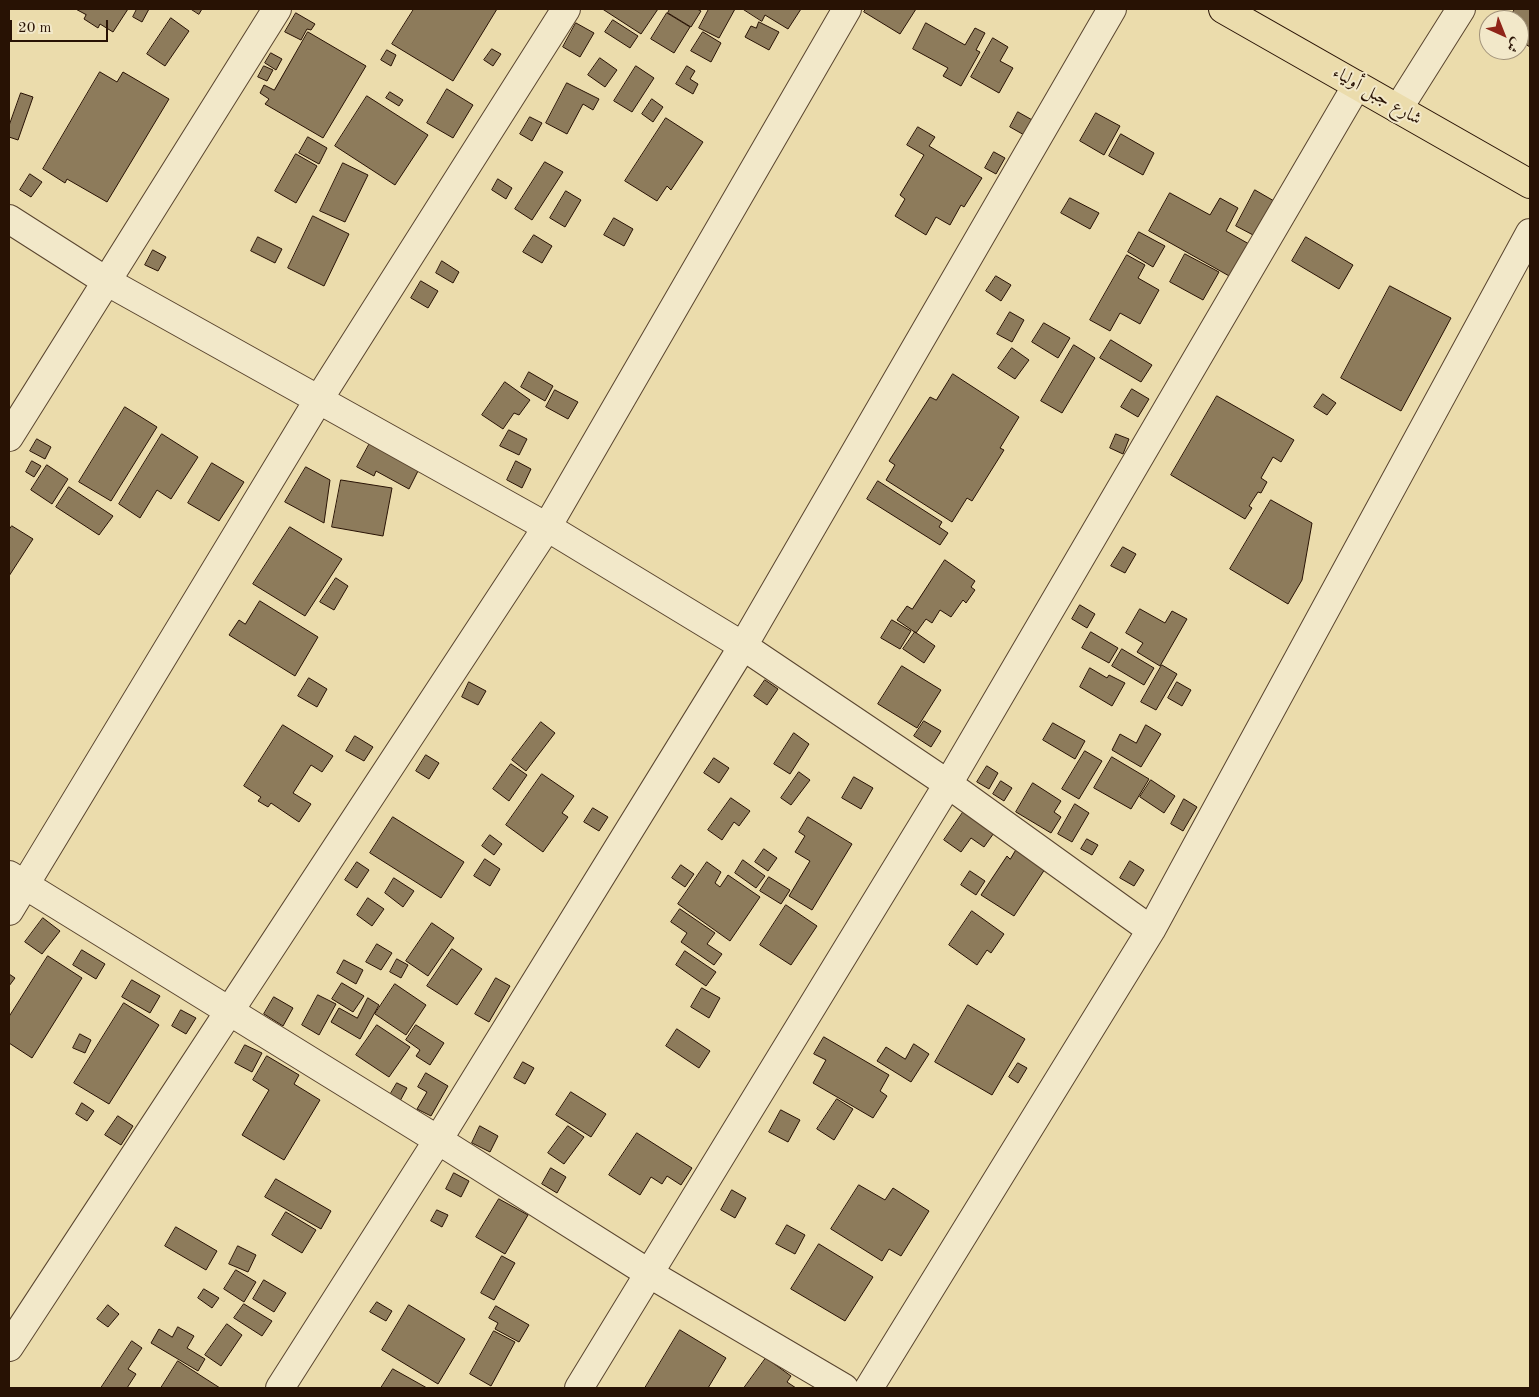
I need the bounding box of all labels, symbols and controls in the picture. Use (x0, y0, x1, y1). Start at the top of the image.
scale bar (12, 10, 110, 42)
north arrow (1479, 10, 1529, 60)
text: 20 m (18, 21, 52, 36)
text: ش (1504, 35, 1524, 55)
street label: شارع جبل أولياء (1329, 62, 1425, 130)

